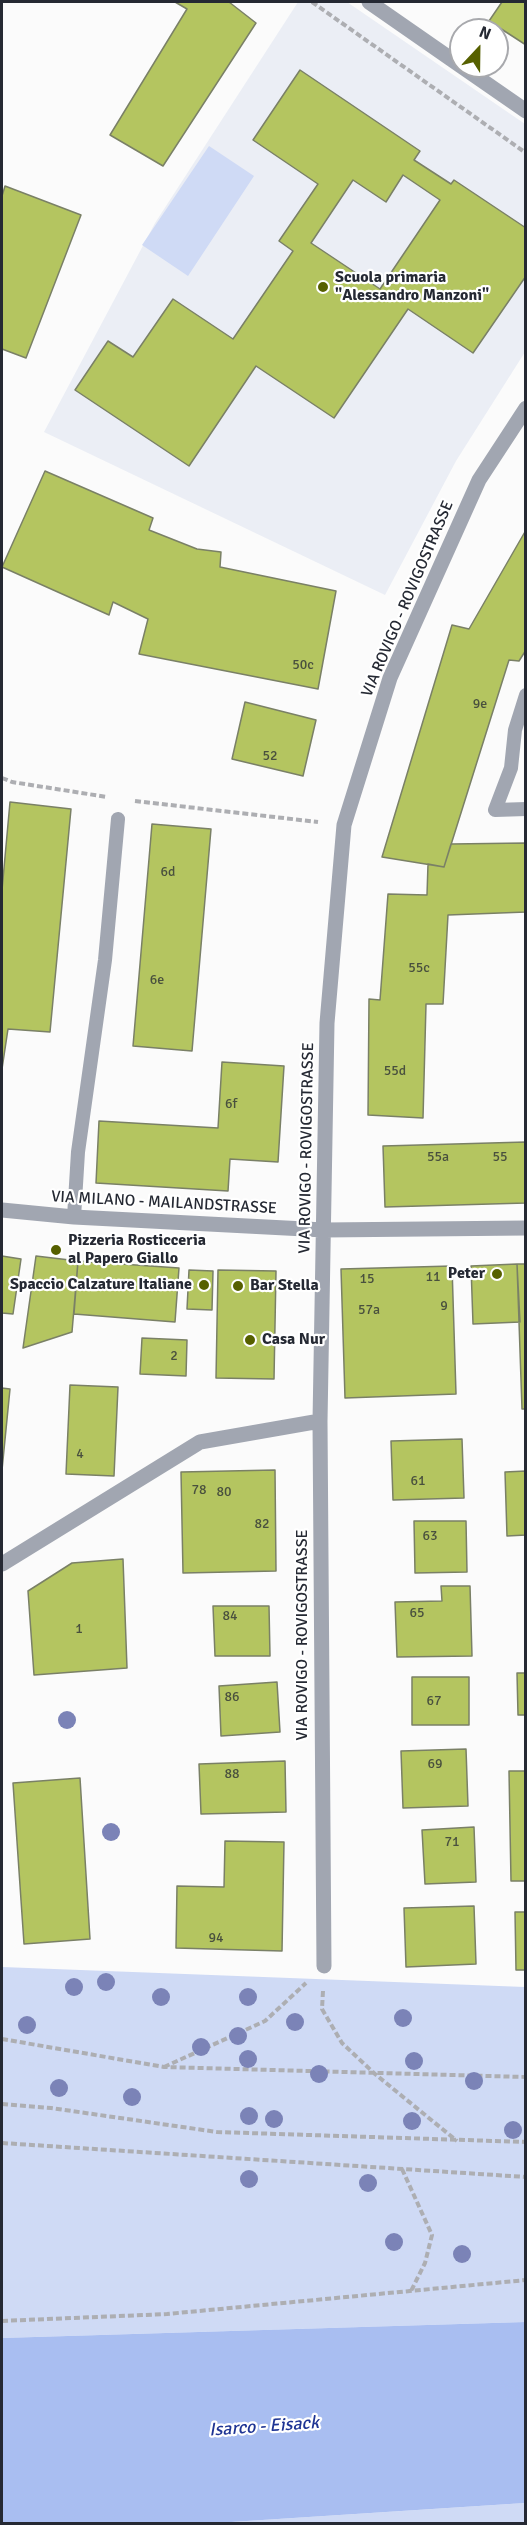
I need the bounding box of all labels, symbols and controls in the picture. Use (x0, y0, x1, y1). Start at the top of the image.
north arrow (449, 18, 509, 78)
text: N (476, 22, 494, 45)
place label: Scuola primaria "Alessandro Manzoni" (335, 268, 489, 306)
marker: Scuola primaria "Alessandro Manzoni" (316, 280, 330, 294)
street label: VIA ROVIGO - ROVIGOSTRASSE (358, 498, 458, 700)
house number: 50c (292, 657, 314, 673)
house number: 9e (473, 696, 487, 712)
house number: 52 (262, 748, 278, 764)
house number: 6d (161, 864, 175, 880)
house number: 55c (408, 960, 430, 976)
house number: 6e (150, 972, 164, 988)
street label: VIA ROVIGO - ROVIGOSTRASSE (296, 1042, 318, 1254)
house number: 55d (384, 1063, 406, 1079)
house number: 6f (225, 1096, 237, 1112)
house number: 55a (427, 1149, 449, 1165)
house number: 55 (492, 1149, 508, 1165)
street label: VIA MILANO - MAILANDSTRASSE (51, 1187, 277, 1219)
place label: Pizzeria Rosticceria al Papero Giallo (68, 1231, 206, 1269)
marker: Pizzeria Rosticceria al Papero Giallo (49, 1243, 63, 1257)
place label: Peter (448, 1264, 485, 1284)
marker: Peter (490, 1267, 504, 1281)
house number: 11 (425, 1269, 441, 1285)
house number: 15 (359, 1271, 375, 1287)
place label: Spaccio Calzature Italiane (10, 1275, 192, 1295)
place label: Bar Stella (250, 1276, 319, 1296)
marker: Spaccio Calzature Italiane (197, 1278, 211, 1292)
marker: Bar Stella (231, 1279, 245, 1293)
house number: 9 (440, 1298, 448, 1314)
house number: 57a (358, 1302, 380, 1318)
place label: Casa Nur (262, 1330, 325, 1350)
marker: Casa Nur (243, 1333, 257, 1347)
house number: 2 (170, 1348, 178, 1364)
house number: 4 (76, 1446, 84, 1462)
house number: 61 (410, 1473, 426, 1489)
house number: 78 (191, 1482, 207, 1498)
house number: 80 (216, 1484, 232, 1500)
house number: 82 (254, 1516, 270, 1532)
house number: 63 (422, 1528, 438, 1544)
street label: VIA ROVIGO - ROVIGOSTRASSE (293, 1529, 313, 1741)
house number: 65 (409, 1605, 425, 1621)
house number: 84 (222, 1608, 238, 1624)
house number: 1 (75, 1621, 83, 1637)
house number: 86 (224, 1689, 240, 1705)
house number: 67 (426, 1693, 442, 1709)
house number: 69 (427, 1756, 443, 1772)
house number: 88 (224, 1766, 240, 1782)
house number: 71 (444, 1834, 460, 1850)
house number: 94 (208, 1930, 224, 1946)
water label: Isarco - Eisack (208, 2412, 320, 2442)

